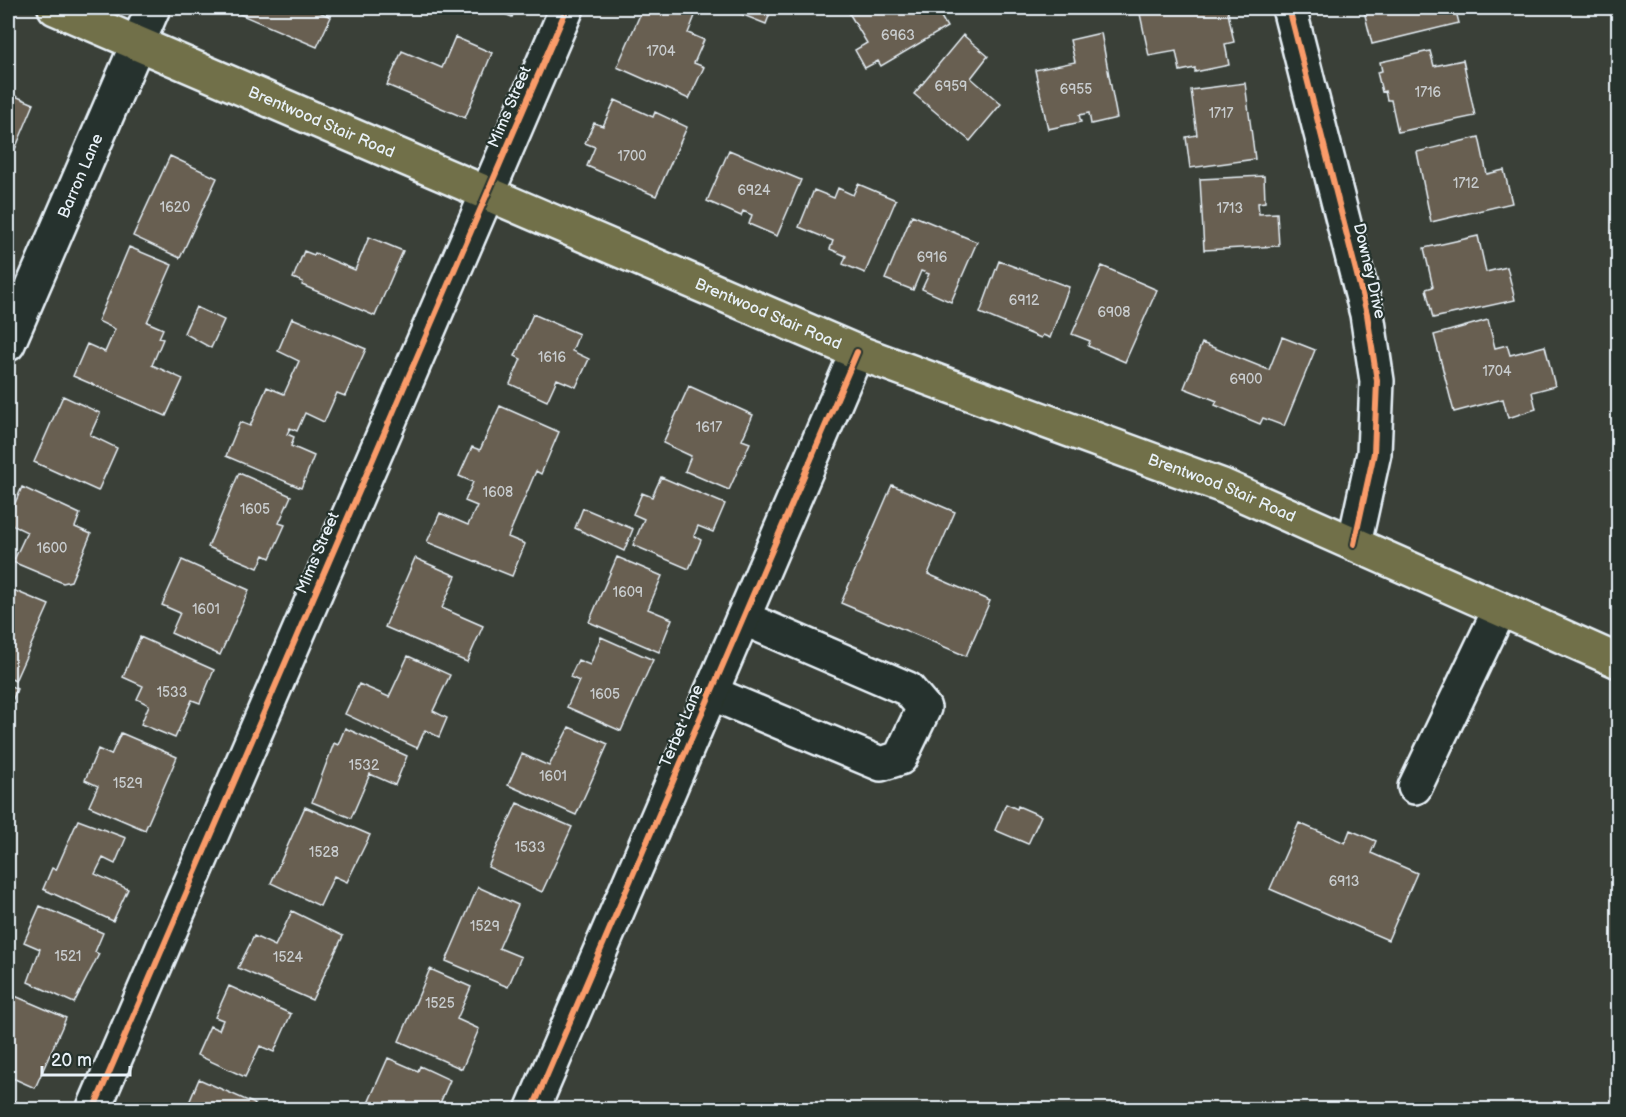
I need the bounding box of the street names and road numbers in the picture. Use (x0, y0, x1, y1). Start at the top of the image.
street label: Mims Street (484, 63, 536, 151)
street label: Brentwood Stair Road (245, 83, 398, 162)
street label: Barron Lane (54, 130, 107, 221)
street label: Downey Drive (1349, 221, 1389, 321)
street label: Brentwood Stair Road (692, 274, 844, 354)
street label: Brentwood Stair Road (1145, 450, 1299, 526)
street label: Mims Street (292, 509, 344, 597)
street label: Terbet Lane (656, 682, 708, 770)

